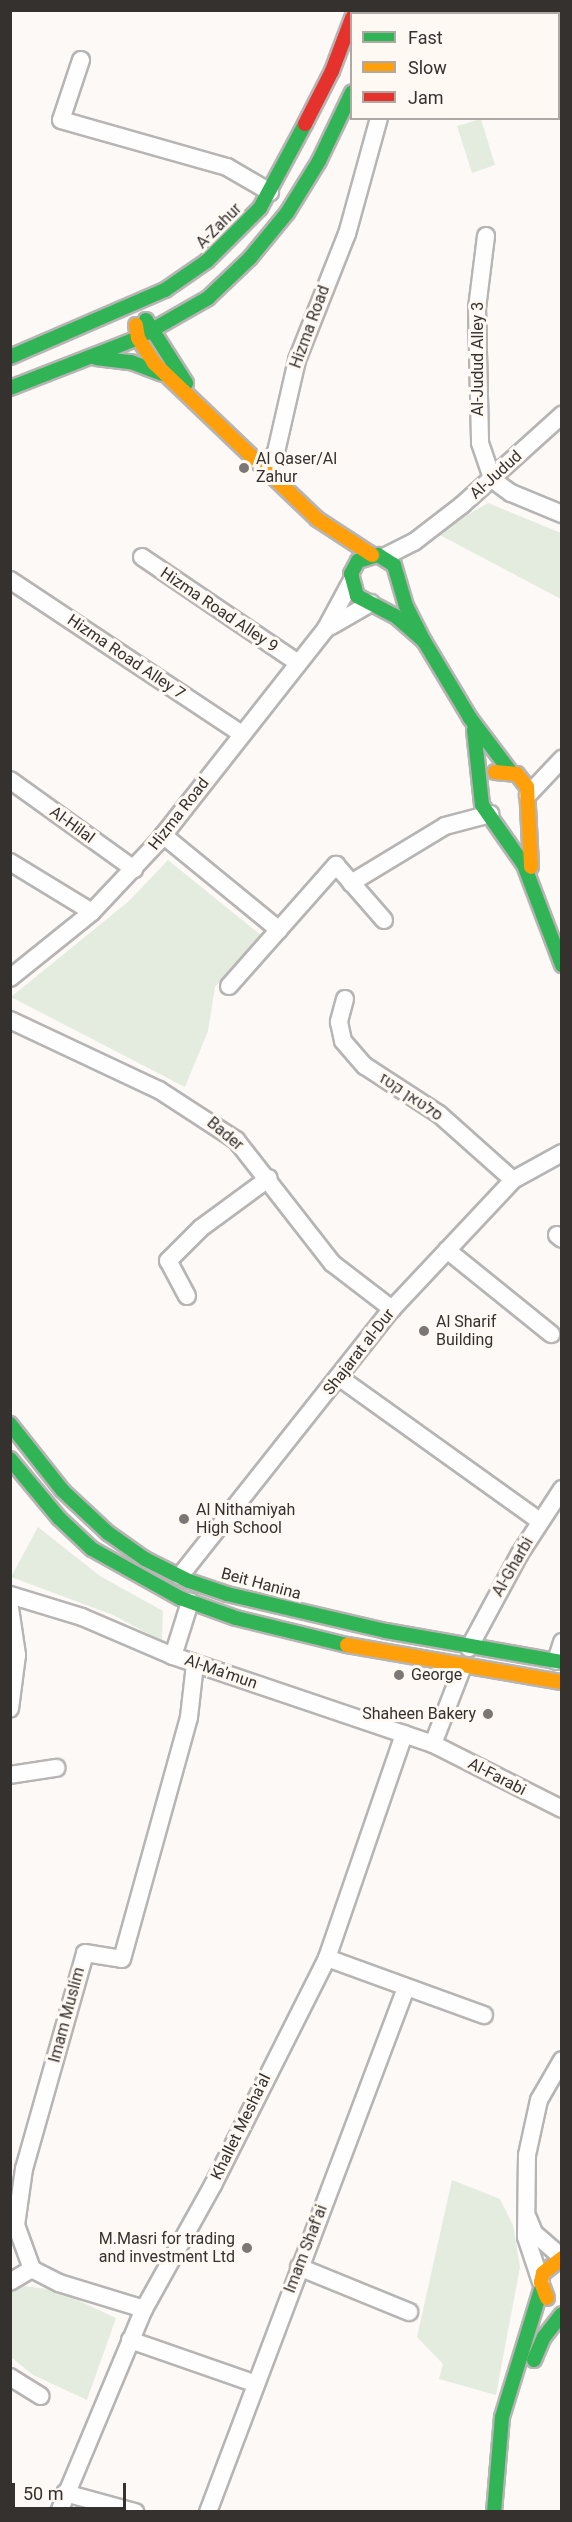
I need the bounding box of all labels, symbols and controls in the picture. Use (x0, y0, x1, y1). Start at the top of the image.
legend (350, 12, 560, 120)
text: Fast (408, 27, 443, 48)
text: Slow (408, 57, 447, 78)
text: Jam (408, 87, 444, 108)
street label: A-Zahur (192, 199, 246, 253)
street label: Hizma Road (286, 283, 334, 371)
street label: Al-Judud Alley 3 (468, 302, 488, 416)
street label: Al-Judud (466, 447, 526, 503)
place label: Al Qaser/Al Zahur (256, 449, 337, 487)
marker: Al Qaser/Al Zahur (237, 461, 251, 475)
street label: Hizma Road Alley 9 (157, 564, 281, 656)
street label: Hizma Road Alley 7 (64, 611, 188, 703)
street label: Hizma Road (145, 774, 213, 854)
street label: Al-Hilal (46, 802, 98, 848)
street label: סלטאן קטז (376, 1069, 446, 1125)
street label: Bader (203, 1113, 247, 1155)
street label: Shajarat al-Dur (319, 1305, 399, 1399)
place label: Al Sharif Building (436, 1312, 496, 1350)
marker: Al Sharif Building (417, 1324, 431, 1338)
place label: Al Nithamiyah High School (196, 1500, 295, 1538)
marker: Al Nithamiyah High School (177, 1512, 191, 1526)
street label: Al-Gharbi (488, 1534, 538, 1600)
street label: Beit Hanina (219, 1564, 303, 1604)
street label: Al-Ma'mun (182, 1651, 260, 1693)
place label: George (411, 1665, 462, 1685)
marker: George (392, 1668, 406, 1682)
place label: Shaheen Bakery (362, 1704, 476, 1724)
marker: Shaheen Bakery (481, 1707, 495, 1721)
street label: Al-Farabi (465, 1754, 529, 1800)
street label: Imam Muslim (45, 1965, 89, 2065)
street label: Khallet Mesha'al (207, 2071, 275, 2183)
street label: Imam Shaf'ai (280, 2202, 332, 2296)
place label: M.Masri for trading and investment Ltd (99, 2229, 235, 2267)
marker: M.Masri for trading and investment Ltd (240, 2241, 254, 2255)
scale bar (15, 2471, 129, 2509)
text: 50 m (23, 2483, 63, 2504)

